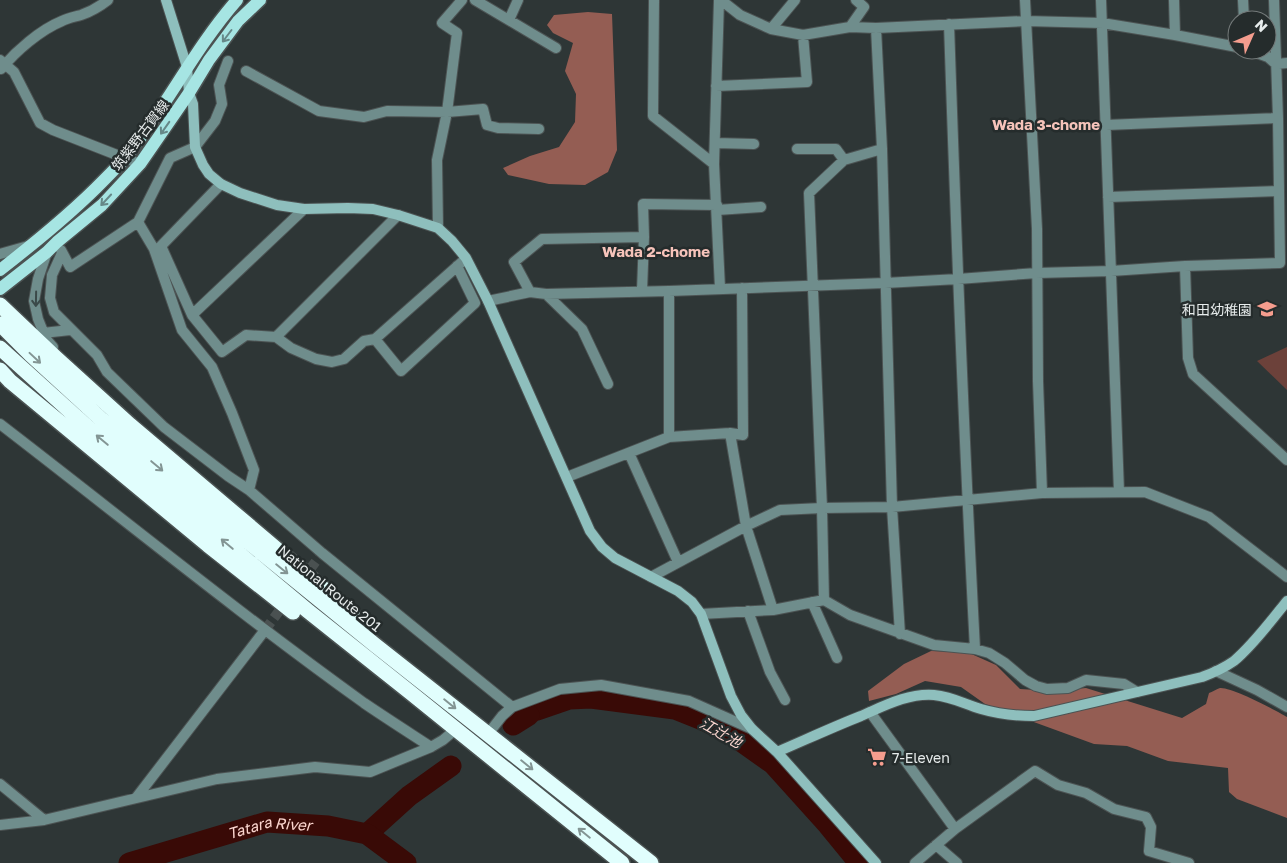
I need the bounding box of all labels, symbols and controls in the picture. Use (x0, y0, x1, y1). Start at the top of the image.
north arrow (1227, 10, 1277, 60)
text: N (1252, 16, 1271, 35)
one-way arrow (222, 29, 232, 43)
street label: 筑紫野古賀線 (108, 96, 172, 174)
district label: Wada 3-chome (992, 115, 1100, 133)
one-way arrow (160, 121, 170, 135)
one-way arrow (100, 194, 112, 206)
district label: Wada 2-chome (602, 242, 710, 260)
one-way arrow (31, 290, 41, 306)
school or university icon: 和田幼稚園 (1256, 298, 1278, 320)
place label: 和田幼稚園 (1182, 301, 1252, 318)
one-way arrow (29, 352, 42, 364)
one-way arrow (96, 435, 109, 446)
one-way arrow (150, 460, 163, 471)
one-way arrow (221, 539, 234, 550)
street label: National Route 201 (275, 541, 385, 635)
one-way arrow (275, 564, 288, 575)
one-way arrow (443, 698, 456, 709)
water label: 江辻池 (697, 713, 747, 752)
supermarket icon: 7-Eleven (866, 746, 888, 768)
place label: 7-Eleven (892, 749, 950, 766)
one-way arrow (520, 759, 533, 770)
water label: Tatara River (225, 812, 314, 842)
one-way arrow (578, 827, 591, 838)

